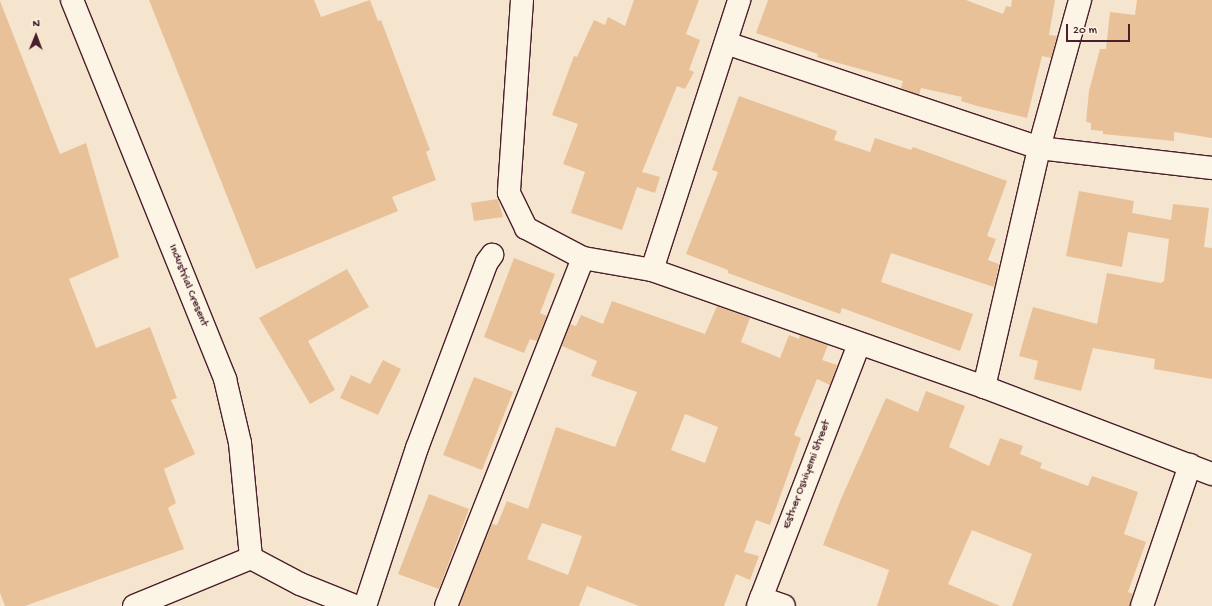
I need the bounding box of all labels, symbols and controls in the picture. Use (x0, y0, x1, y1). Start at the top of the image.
north arrow (16, 16, 56, 56)
scale bar (1068, 16, 1132, 42)
text: N (33, 18, 40, 30)
text: 20 m (1073, 24, 1097, 38)
street label: Industrial Cresent (164, 243, 210, 329)
street label: Esther Oshiyemi Street (781, 419, 835, 531)

